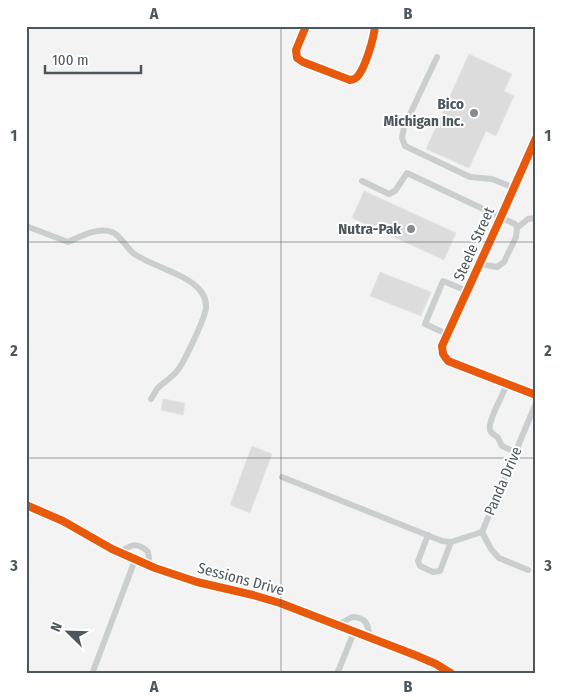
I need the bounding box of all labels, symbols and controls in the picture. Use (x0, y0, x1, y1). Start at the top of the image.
text: A (149, 4, 159, 23)
text: B (404, 4, 413, 23)
scale bar (45, 42, 141, 74)
text: 100 m (52, 51, 89, 69)
place label: Bico Michigan Inc. (383, 95, 465, 130)
marker: Bico Michigan Inc. (468, 107, 480, 119)
text: 1 (11, 126, 17, 145)
text: 1 (545, 126, 551, 145)
street label: Steele Street (450, 204, 498, 284)
place label: Nutra-Pak (338, 220, 401, 238)
marker: Nutra-Pak (405, 223, 417, 235)
text: 2 (9, 341, 18, 360)
text: 2 (543, 341, 552, 360)
street label: Panda Drive (480, 444, 526, 518)
text: 3 (9, 556, 18, 575)
text: 3 (543, 556, 552, 575)
street label: Sessions Drive (196, 559, 286, 599)
north arrow (42, 608, 92, 658)
text: N (47, 620, 66, 634)
text: A (149, 677, 159, 696)
text: B (404, 677, 413, 696)

